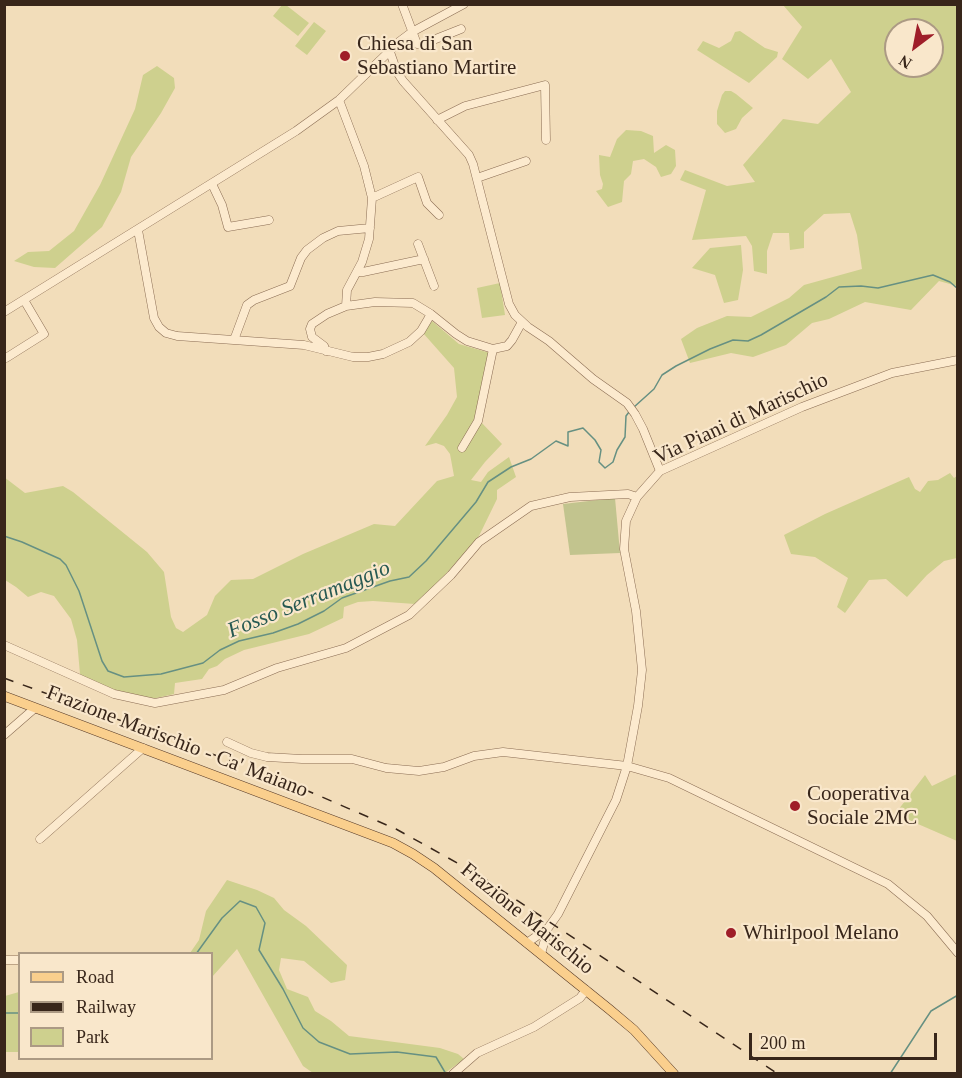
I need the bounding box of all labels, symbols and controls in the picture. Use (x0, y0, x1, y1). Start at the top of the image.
north arrow (884, 18, 944, 78)
place label: Chiesa di San Sebastiano Martire (357, 31, 516, 81)
marker: Chiesa di San Sebastiano Martire (338, 49, 352, 63)
text: N (896, 52, 915, 72)
street label: Via Piani di Marischio (650, 368, 832, 470)
water label: Fosso Serramaggio (224, 555, 394, 645)
street label: Frazione Marischio - Ca' Maiano (43, 680, 311, 804)
place label: Cooperativa Sociale 2MC (807, 781, 917, 831)
marker: Cooperativa Sociale 2MC (788, 799, 802, 813)
street label: Frazione Marischio (455, 858, 599, 980)
place label: Whirlpool Melano (743, 920, 899, 946)
marker: Whirlpool Melano (724, 926, 738, 940)
legend (18, 952, 213, 1060)
text: Road (76, 967, 114, 987)
text: Railway (76, 997, 136, 1017)
scale bar (752, 1021, 940, 1059)
text: Park (76, 1027, 109, 1047)
text: 200 m (760, 1033, 806, 1053)

